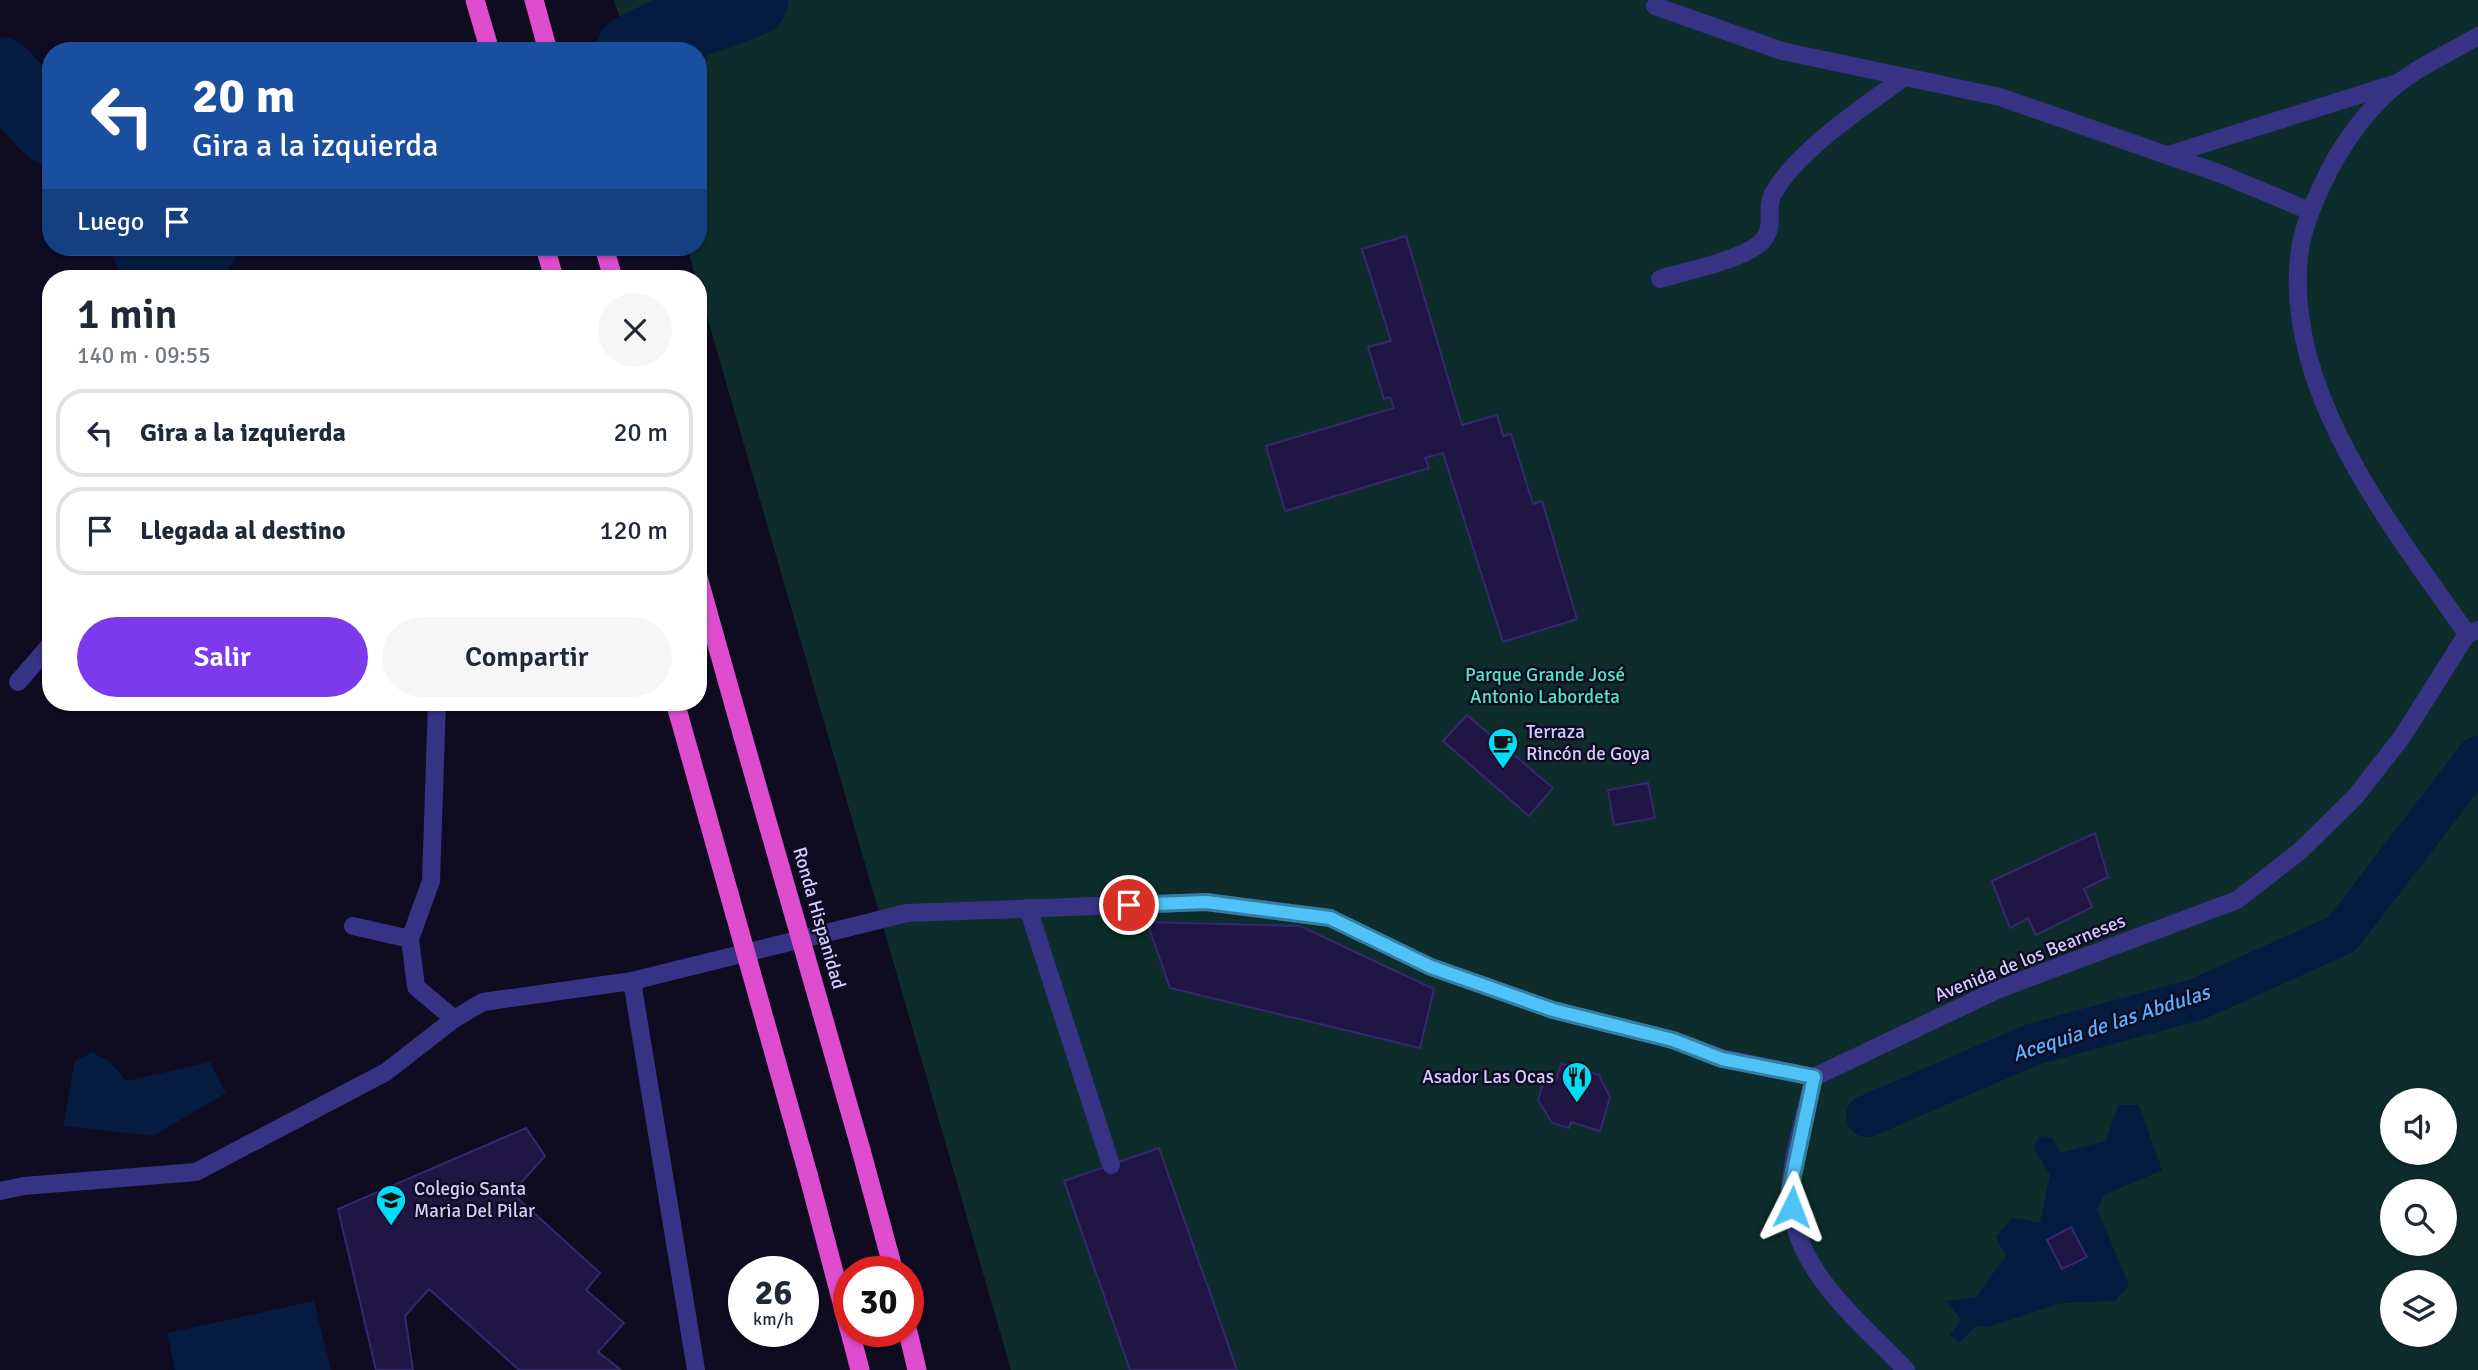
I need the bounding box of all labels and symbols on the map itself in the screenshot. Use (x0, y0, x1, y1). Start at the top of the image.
park label: Parque Grande José Antonio Labordeta (1465, 663, 1625, 709)
place label: Terraza Rincón de Goya (1526, 720, 1650, 766)
cafe icon: Terraza Rincón de Goya (1486, 726, 1520, 770)
street label: Ronda Hispanidad (787, 844, 851, 992)
pin (1099, 875, 1159, 935)
street label: Avenida de los Bearneses (1931, 909, 2129, 1007)
water label: Acequia de las Abdulas (2009, 978, 2215, 1067)
restaurant icon: Asador Las Ocas (1560, 1060, 1594, 1104)
place label: Asador Las Ocas (1422, 1065, 1554, 1089)
position arrow (1755, 1170, 1829, 1244)
place label: Colegio Santa Maria Del Pilar (414, 1177, 535, 1223)
school or university icon: Colegio Santa Maria Del Pilar (374, 1183, 408, 1227)
speed limit sign: 30 (833, 1256, 924, 1347)

